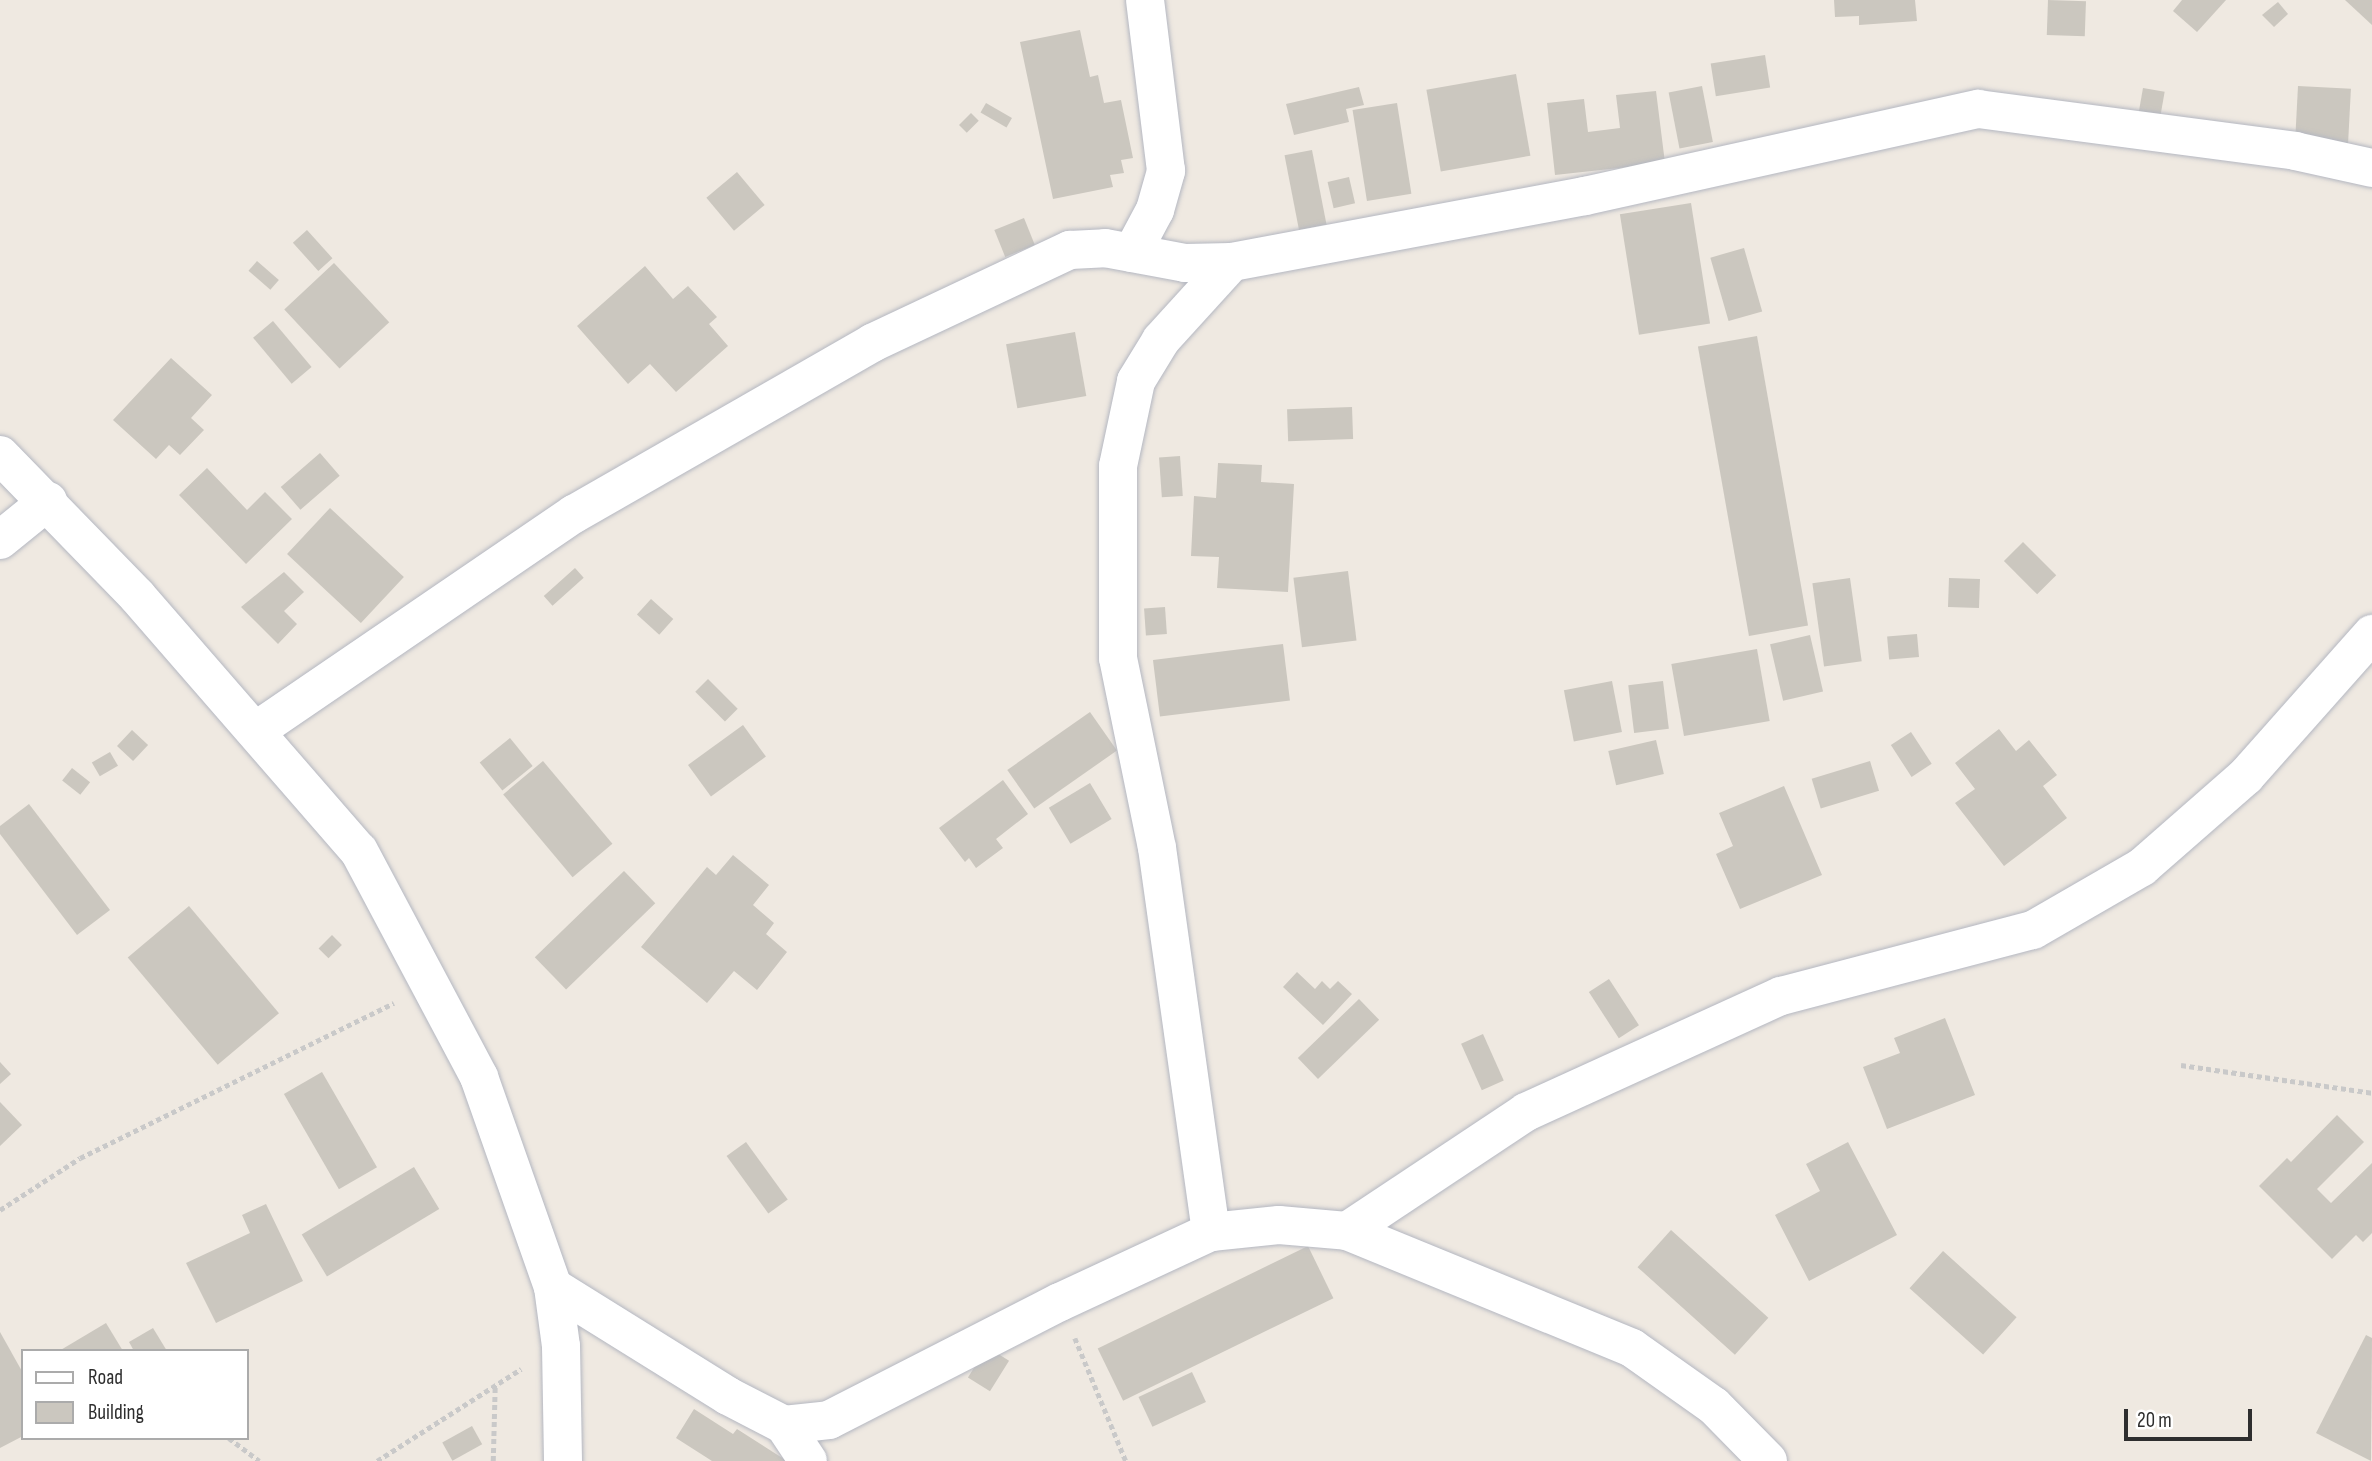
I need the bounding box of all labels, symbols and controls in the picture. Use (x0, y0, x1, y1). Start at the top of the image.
legend (21, 1349, 248, 1440)
text: Road (88, 1365, 123, 1390)
scale bar (2127, 1394, 2255, 1438)
text: Building (88, 1400, 144, 1425)
text: 20 m (2137, 1408, 2172, 1433)

